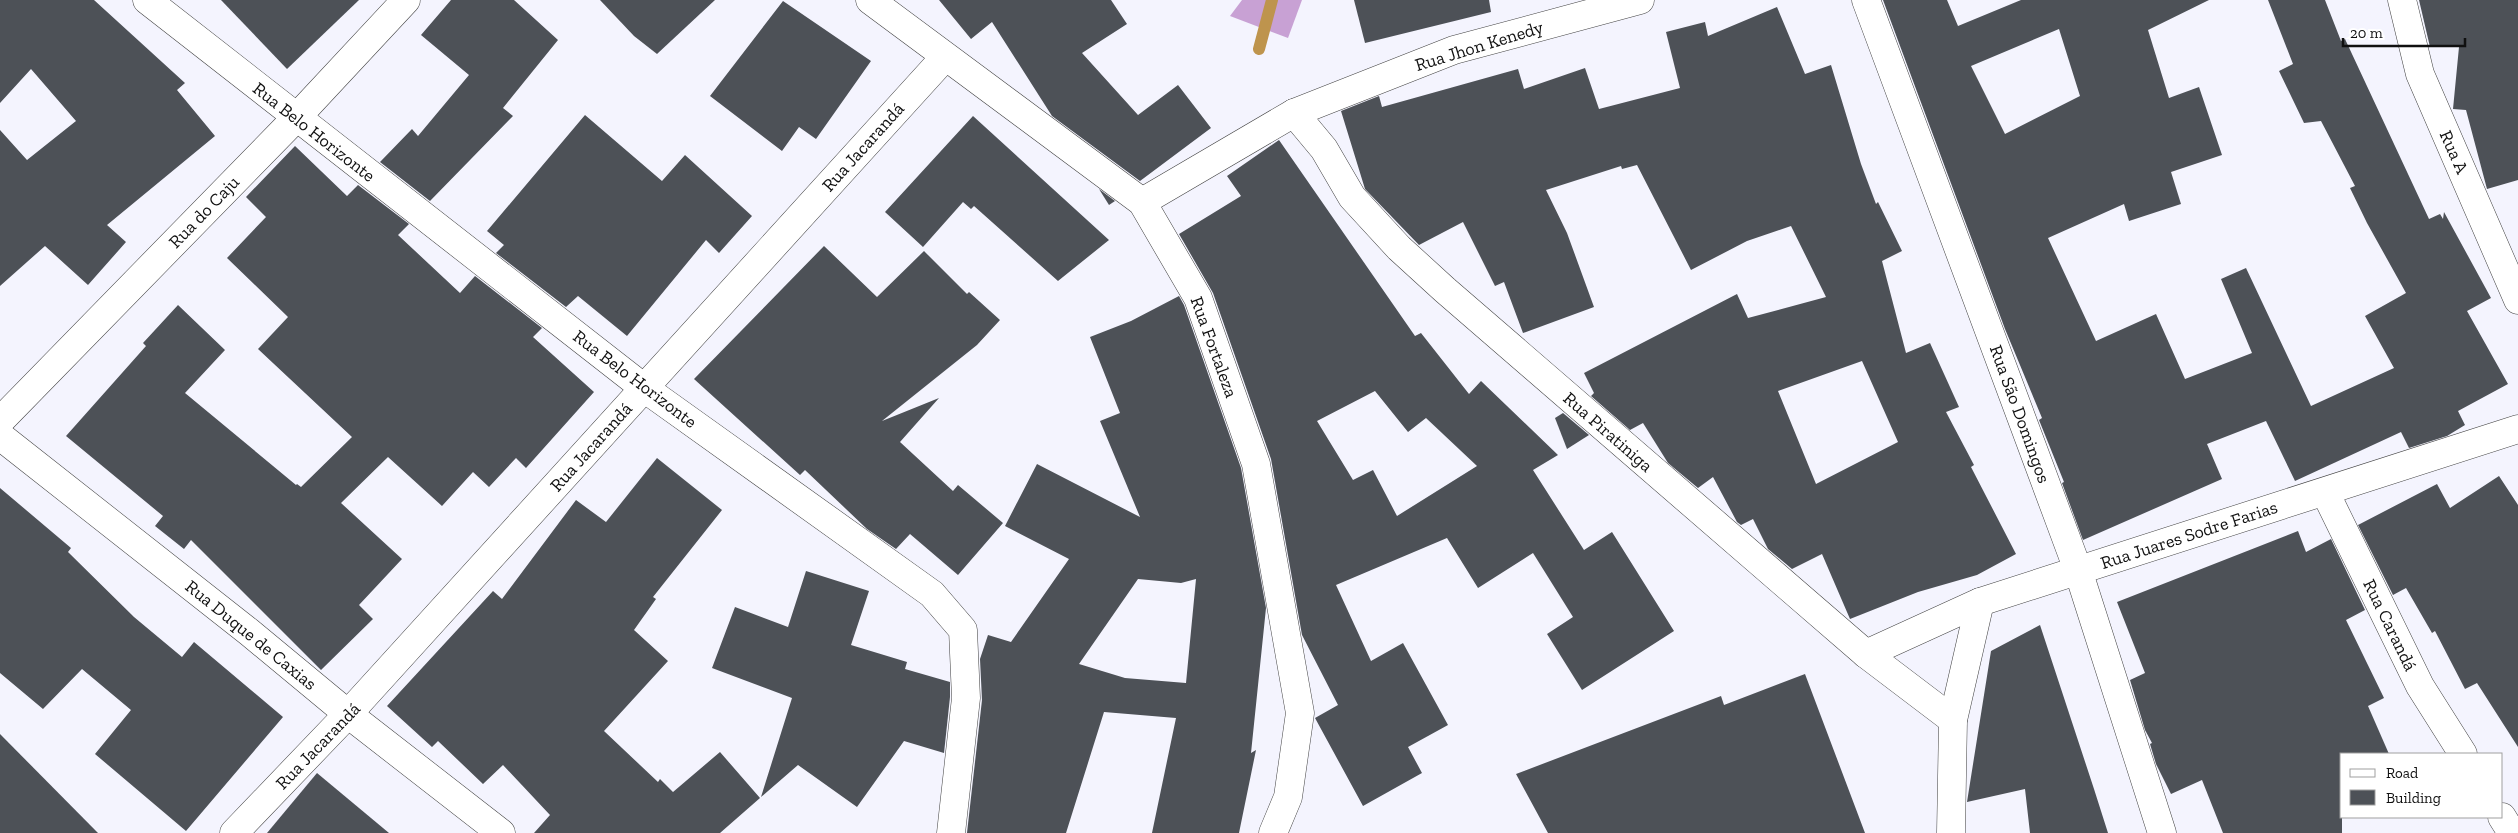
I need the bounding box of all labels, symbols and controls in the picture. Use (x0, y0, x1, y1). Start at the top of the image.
scale bar (2343, 15, 2466, 47)
street label: Rua Jhon Kenedy (1412, 16, 1547, 76)
text: 20 m (2350, 24, 2383, 42)
street label: Rua Belo Horizonte (248, 77, 380, 187)
street label: Rua Jacarandá (817, 98, 909, 196)
street label: Rua A (2435, 127, 2473, 177)
street label: Rua do Caju (164, 171, 244, 253)
street label: Rua Fortaleza (1186, 293, 1243, 401)
street label: Rua Belo Horizonte (569, 325, 701, 433)
street label: Rua São Domingos (1985, 342, 2055, 486)
street label: Rua Piratiniga (1559, 387, 1657, 477)
street label: Rua Jacarandá (545, 398, 637, 496)
street label: Rua Juares Sodre Farias (2098, 496, 2280, 574)
street label: Rua Duque de Caxias (181, 575, 321, 695)
street label: Rua Carandá (2358, 575, 2422, 675)
street label: Rua Jacarandá (271, 698, 365, 794)
legend (2340, 753, 2503, 818)
text: Road (2386, 764, 2419, 782)
text: Building (2386, 789, 2441, 807)

